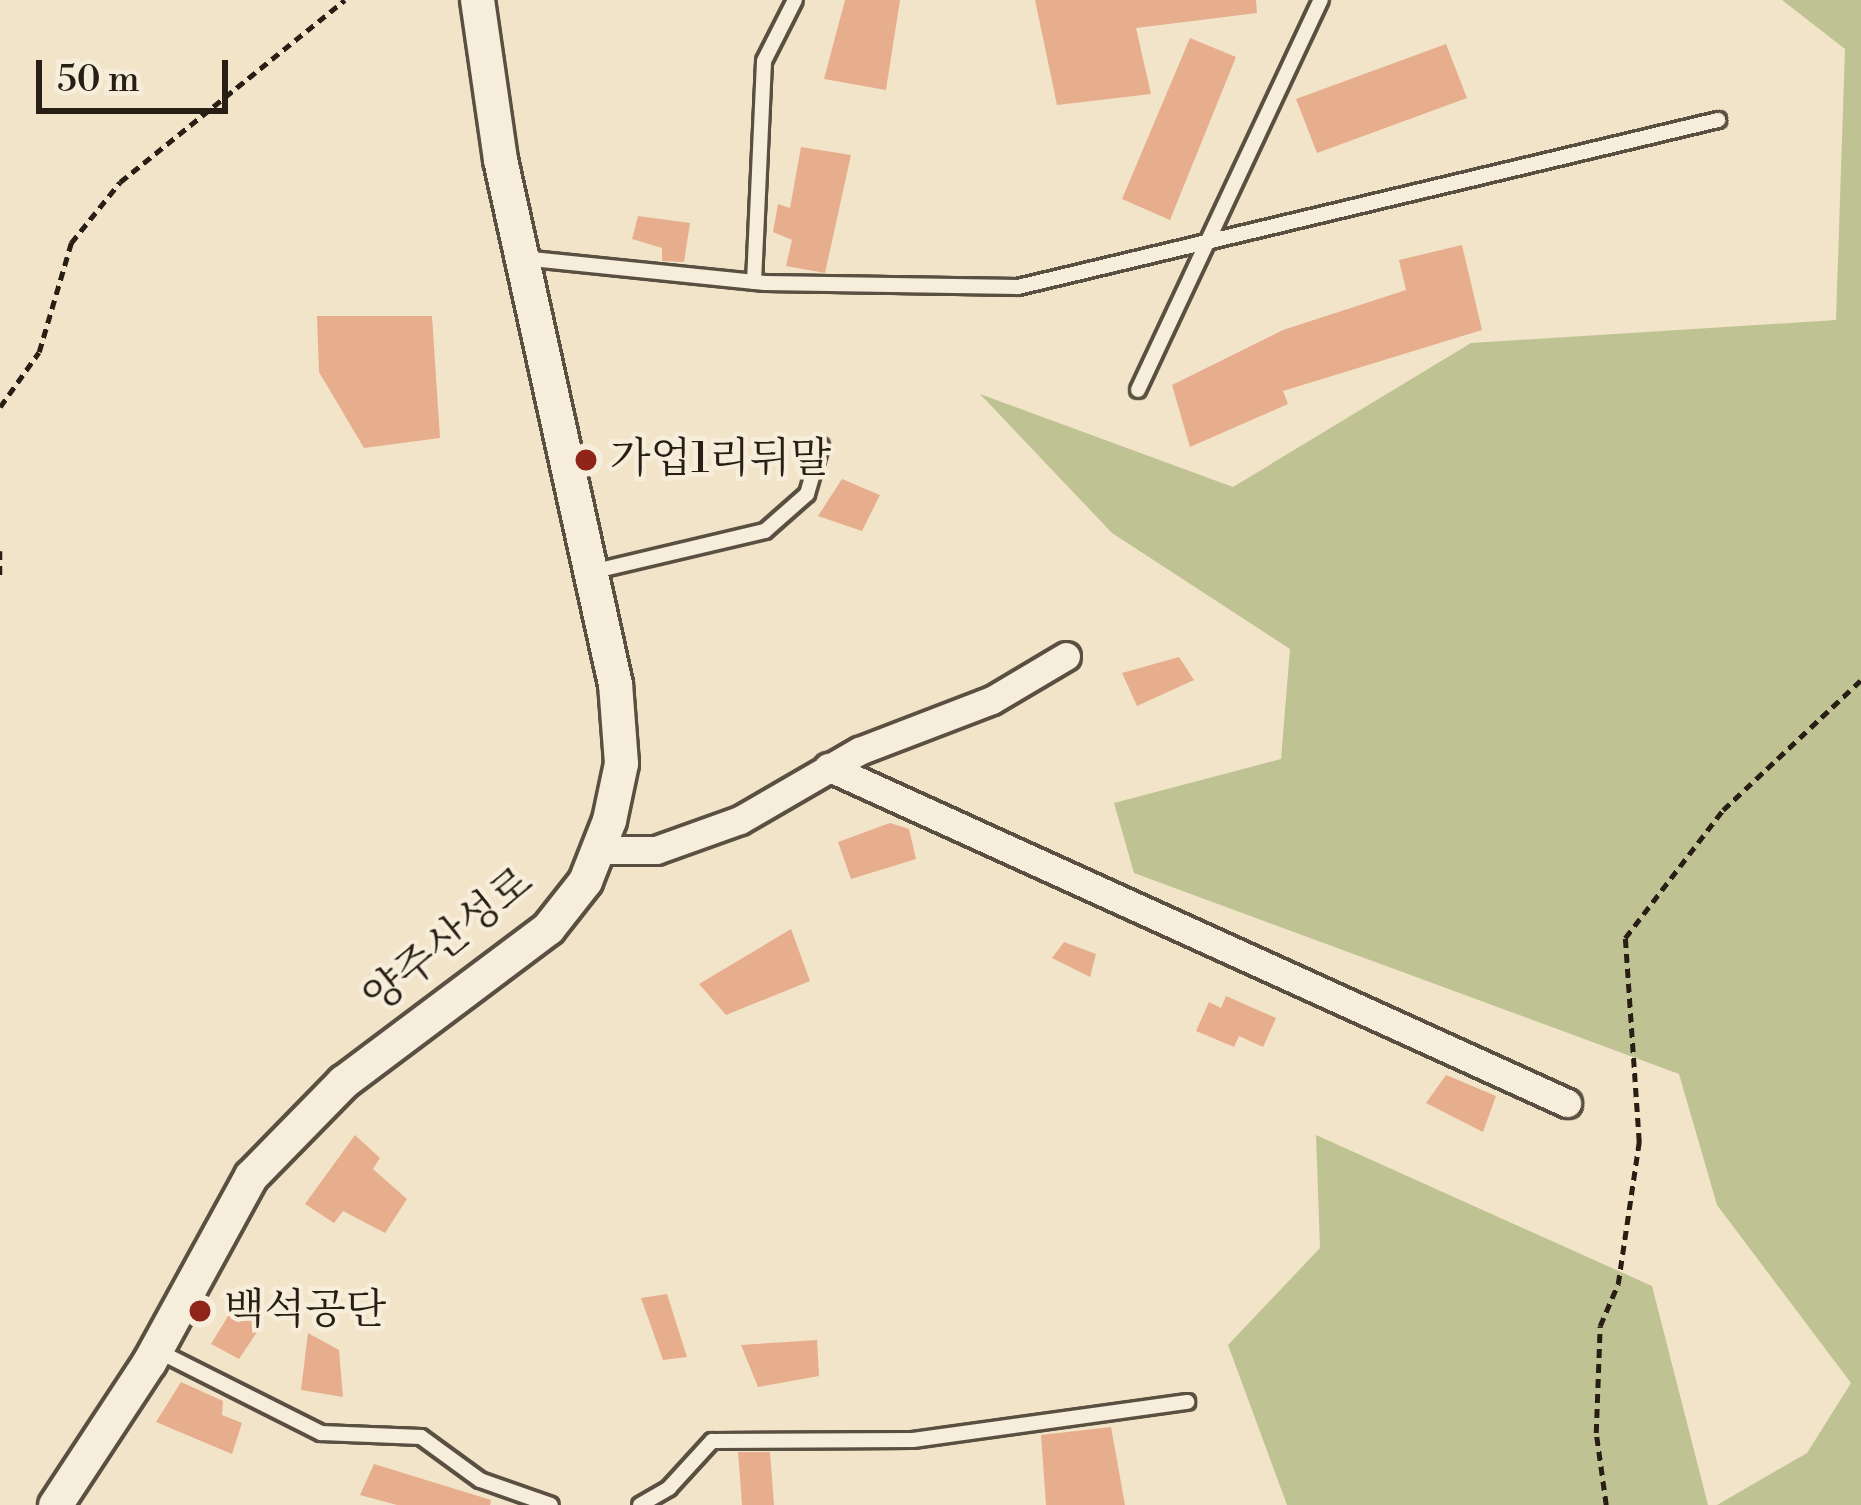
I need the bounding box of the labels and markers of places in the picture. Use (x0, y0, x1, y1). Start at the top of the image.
place label: 가업1리뒤말 (610, 435, 831, 485)
marker: 가업1리뒤말 (573, 447, 599, 473)
place label: 백석공단 (224, 1286, 386, 1336)
marker: 백석공단 (187, 1298, 213, 1324)

